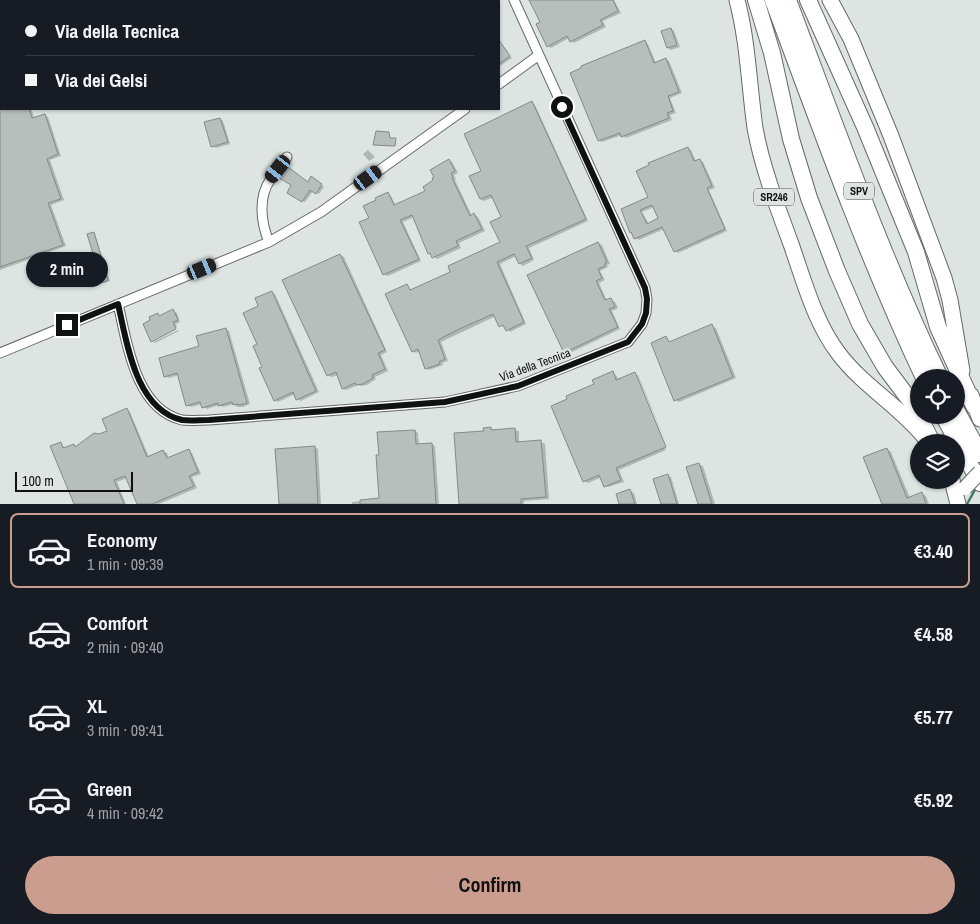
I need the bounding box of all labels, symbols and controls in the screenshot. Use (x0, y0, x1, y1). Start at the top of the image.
text: Via della Tecnica (55, 18, 179, 44)
text: Via dei Gelsi (55, 67, 147, 93)
route start (551, 96, 573, 118)
car (262, 153, 293, 185)
car (351, 163, 384, 193)
road number: SPV (844, 182, 874, 200)
road number: SR246 (754, 188, 794, 206)
callout: 2 min (26, 252, 108, 288)
car (185, 256, 218, 282)
text: 2 min (50, 258, 84, 280)
route end (56, 314, 78, 336)
street label: Via della Tecnica (497, 345, 573, 385)
map controls (910, 369, 965, 489)
button: locate (910, 369, 965, 424)
button: layers (910, 434, 965, 489)
scale bar (15, 469, 132, 492)
text: 100 m (22, 472, 54, 490)
text: Economy (87, 527, 157, 553)
icon: car (27, 528, 72, 573)
text: €3.40 (914, 538, 953, 564)
text: 1 min · 09:39 (87, 553, 164, 575)
text: Comfort (87, 610, 148, 636)
icon: car (27, 611, 72, 656)
text: €4.58 (914, 621, 953, 647)
text: 2 min · 09:40 (87, 636, 164, 658)
text: XL (87, 693, 107, 719)
icon: car (27, 694, 72, 739)
text: €5.77 (914, 704, 953, 730)
text: 3 min · 09:41 (87, 719, 164, 741)
text: Green (87, 776, 132, 802)
icon: car (27, 777, 72, 822)
text: €5.92 (914, 787, 953, 813)
text: 4 min · 09:42 (87, 802, 164, 824)
button: Confirm (25, 856, 955, 914)

